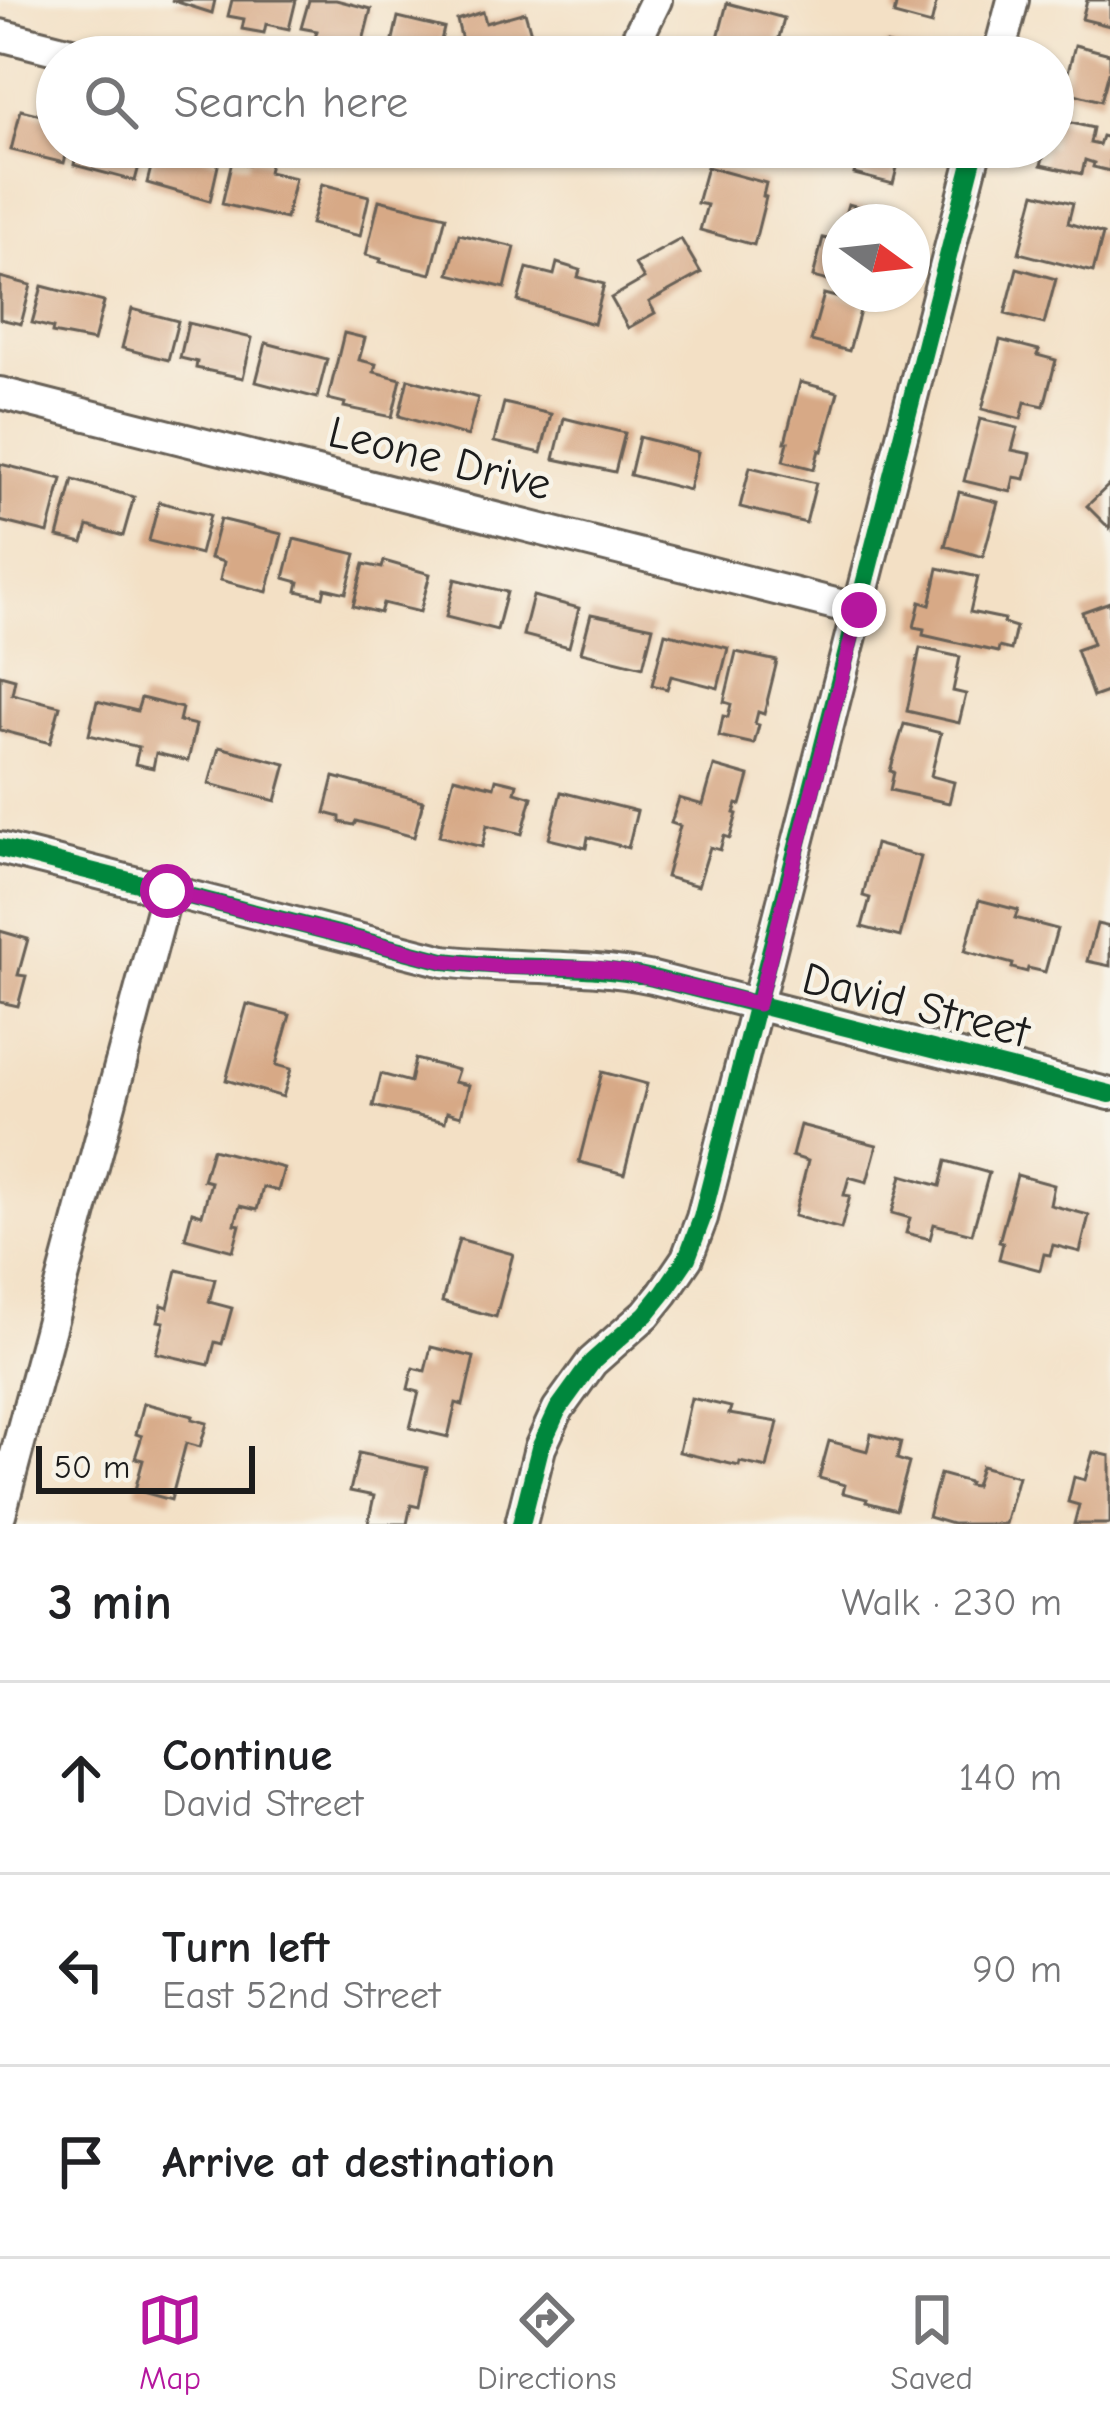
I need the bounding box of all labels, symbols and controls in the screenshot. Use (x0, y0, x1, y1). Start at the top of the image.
search box (36, 36, 1074, 168)
icon: search (78, 69, 144, 135)
text: Search here (174, 76, 408, 128)
north arrow (822, 204, 930, 312)
street label: Leone Drive (323, 405, 557, 511)
route end (832, 583, 886, 637)
route start (140, 864, 194, 918)
street label: David Street (797, 952, 1036, 1059)
scale bar (36, 1440, 255, 1493)
text: 50 m (54, 1448, 130, 1486)
text: 3 min (48, 1573, 172, 1632)
text: Walk · 230 m (841, 1580, 1062, 1625)
text: Continue (162, 1729, 332, 1781)
icon: ahead (48, 1745, 114, 1811)
text: 140 m (959, 1755, 1062, 1800)
text: David Street (162, 1781, 363, 1826)
text: Turn left (162, 1921, 329, 1973)
icon: left (48, 1937, 114, 2003)
text: 90 m (972, 1947, 1062, 1992)
text: East 52nd Street (162, 1973, 441, 2018)
icon: arrive (48, 2129, 114, 2195)
text: Arrive at destination (162, 2136, 555, 2188)
tab: Map (137, 2287, 203, 2397)
tab: Directions (477, 2287, 617, 2397)
tab: Saved (891, 2287, 973, 2397)

